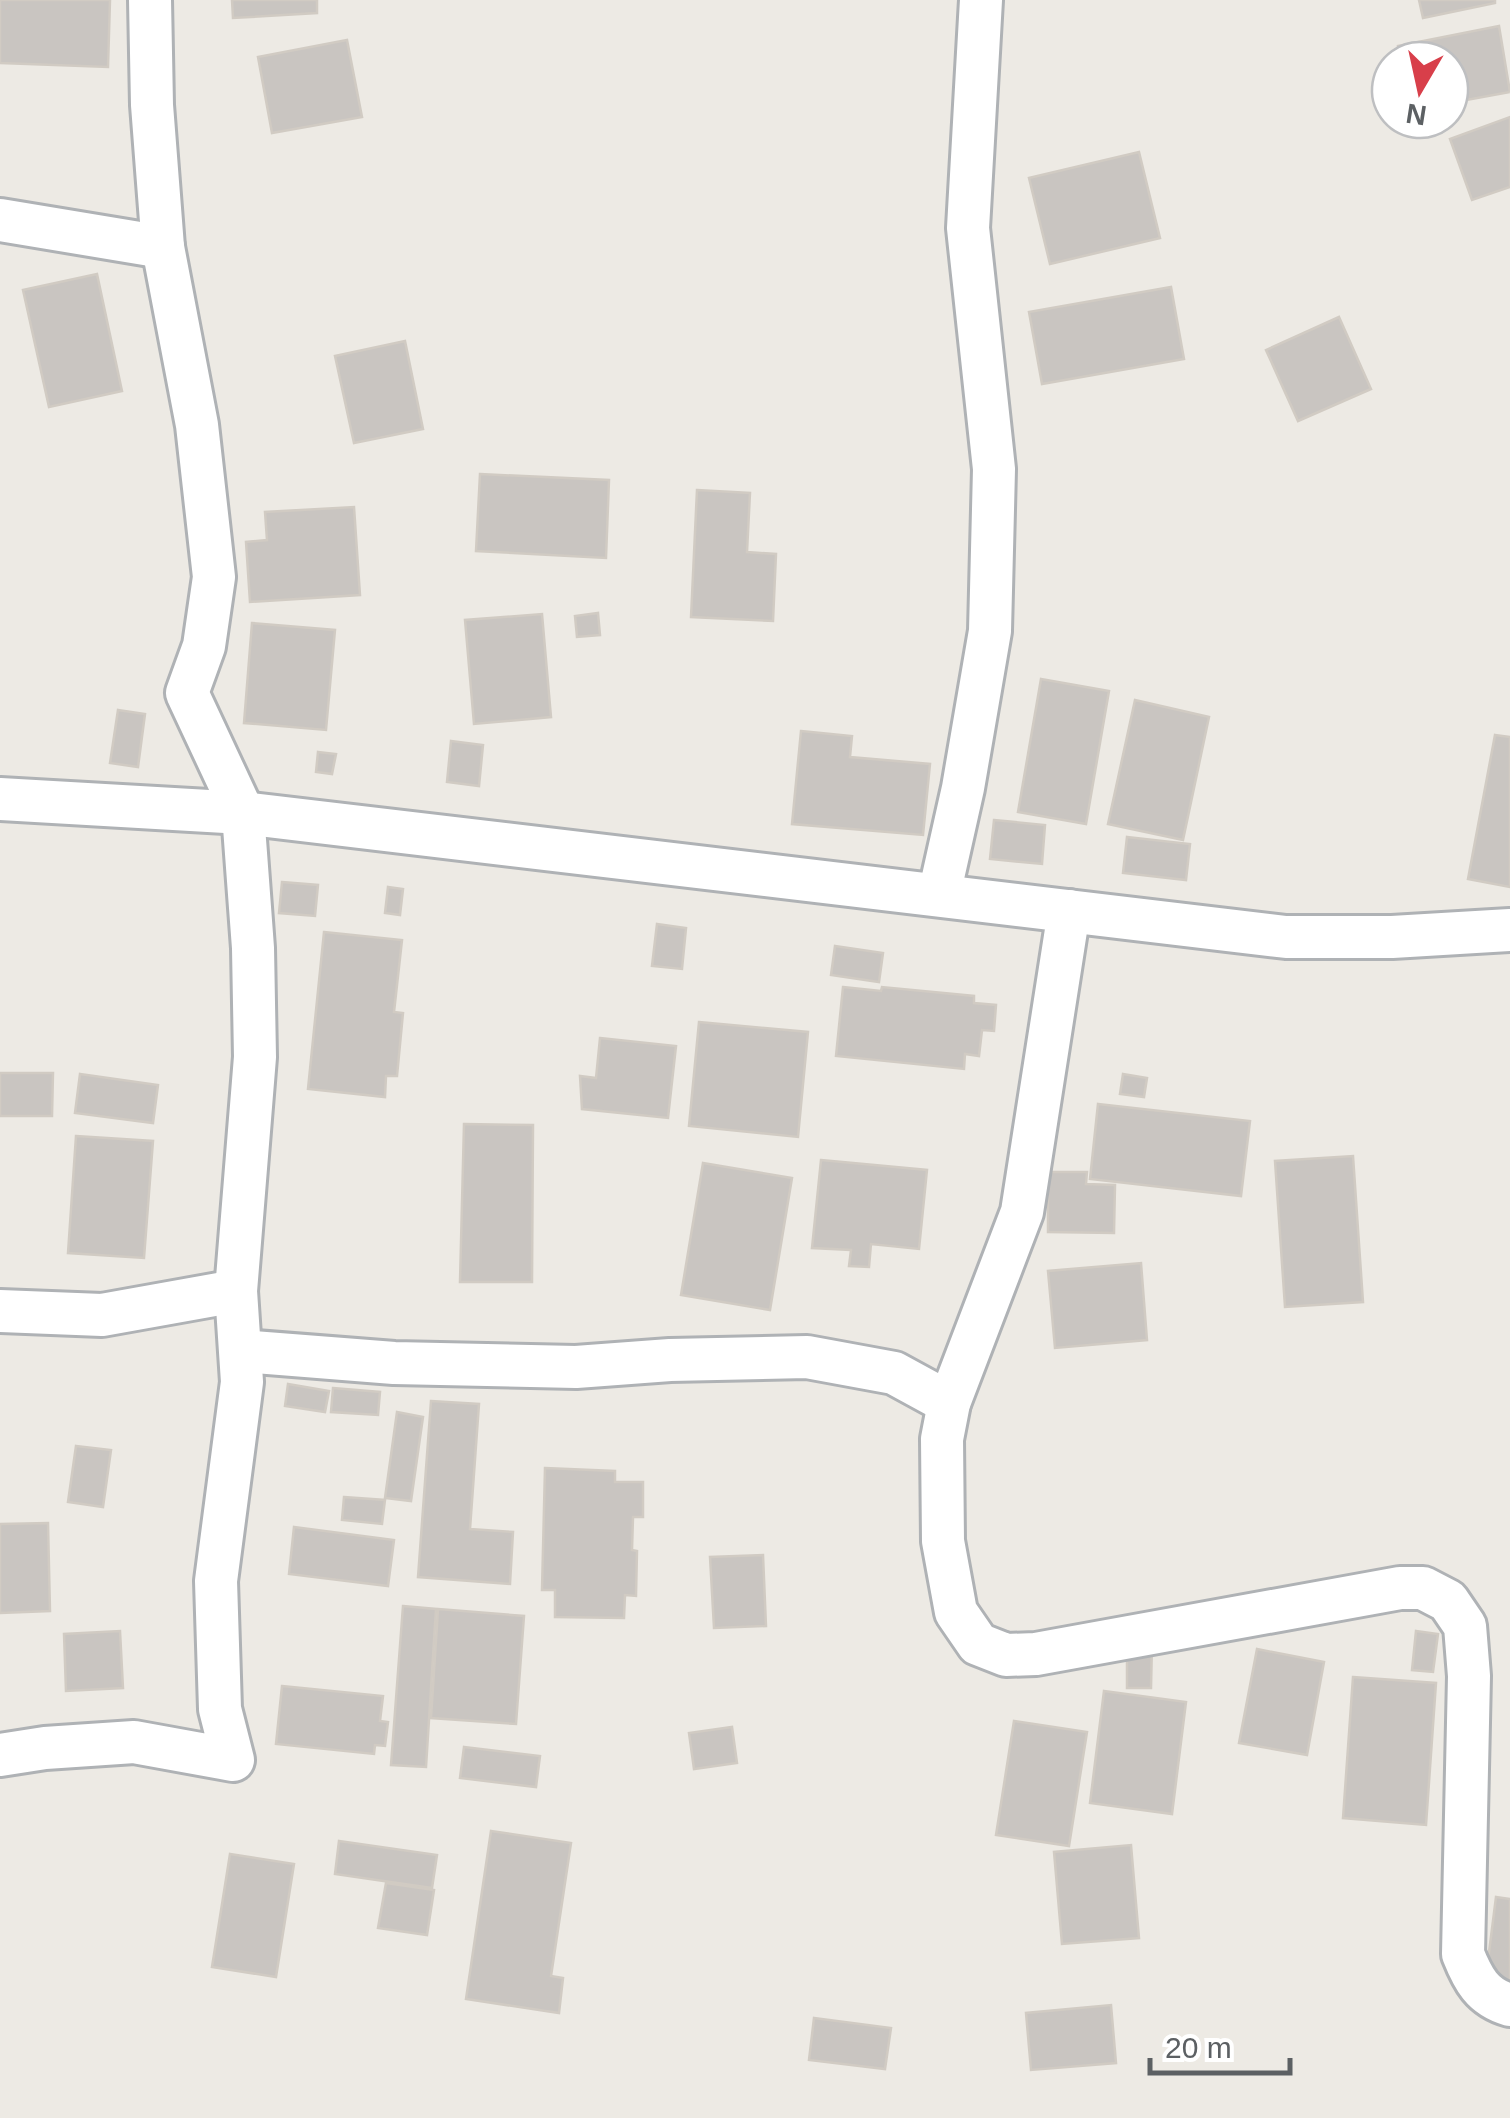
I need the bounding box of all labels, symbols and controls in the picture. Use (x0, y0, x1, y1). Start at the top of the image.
north arrow (1370, 40, 1470, 140)
text: N (1404, 97, 1429, 131)
scale bar (1150, 2013, 1290, 2075)
text: 20 m (1165, 2031, 1232, 2064)

